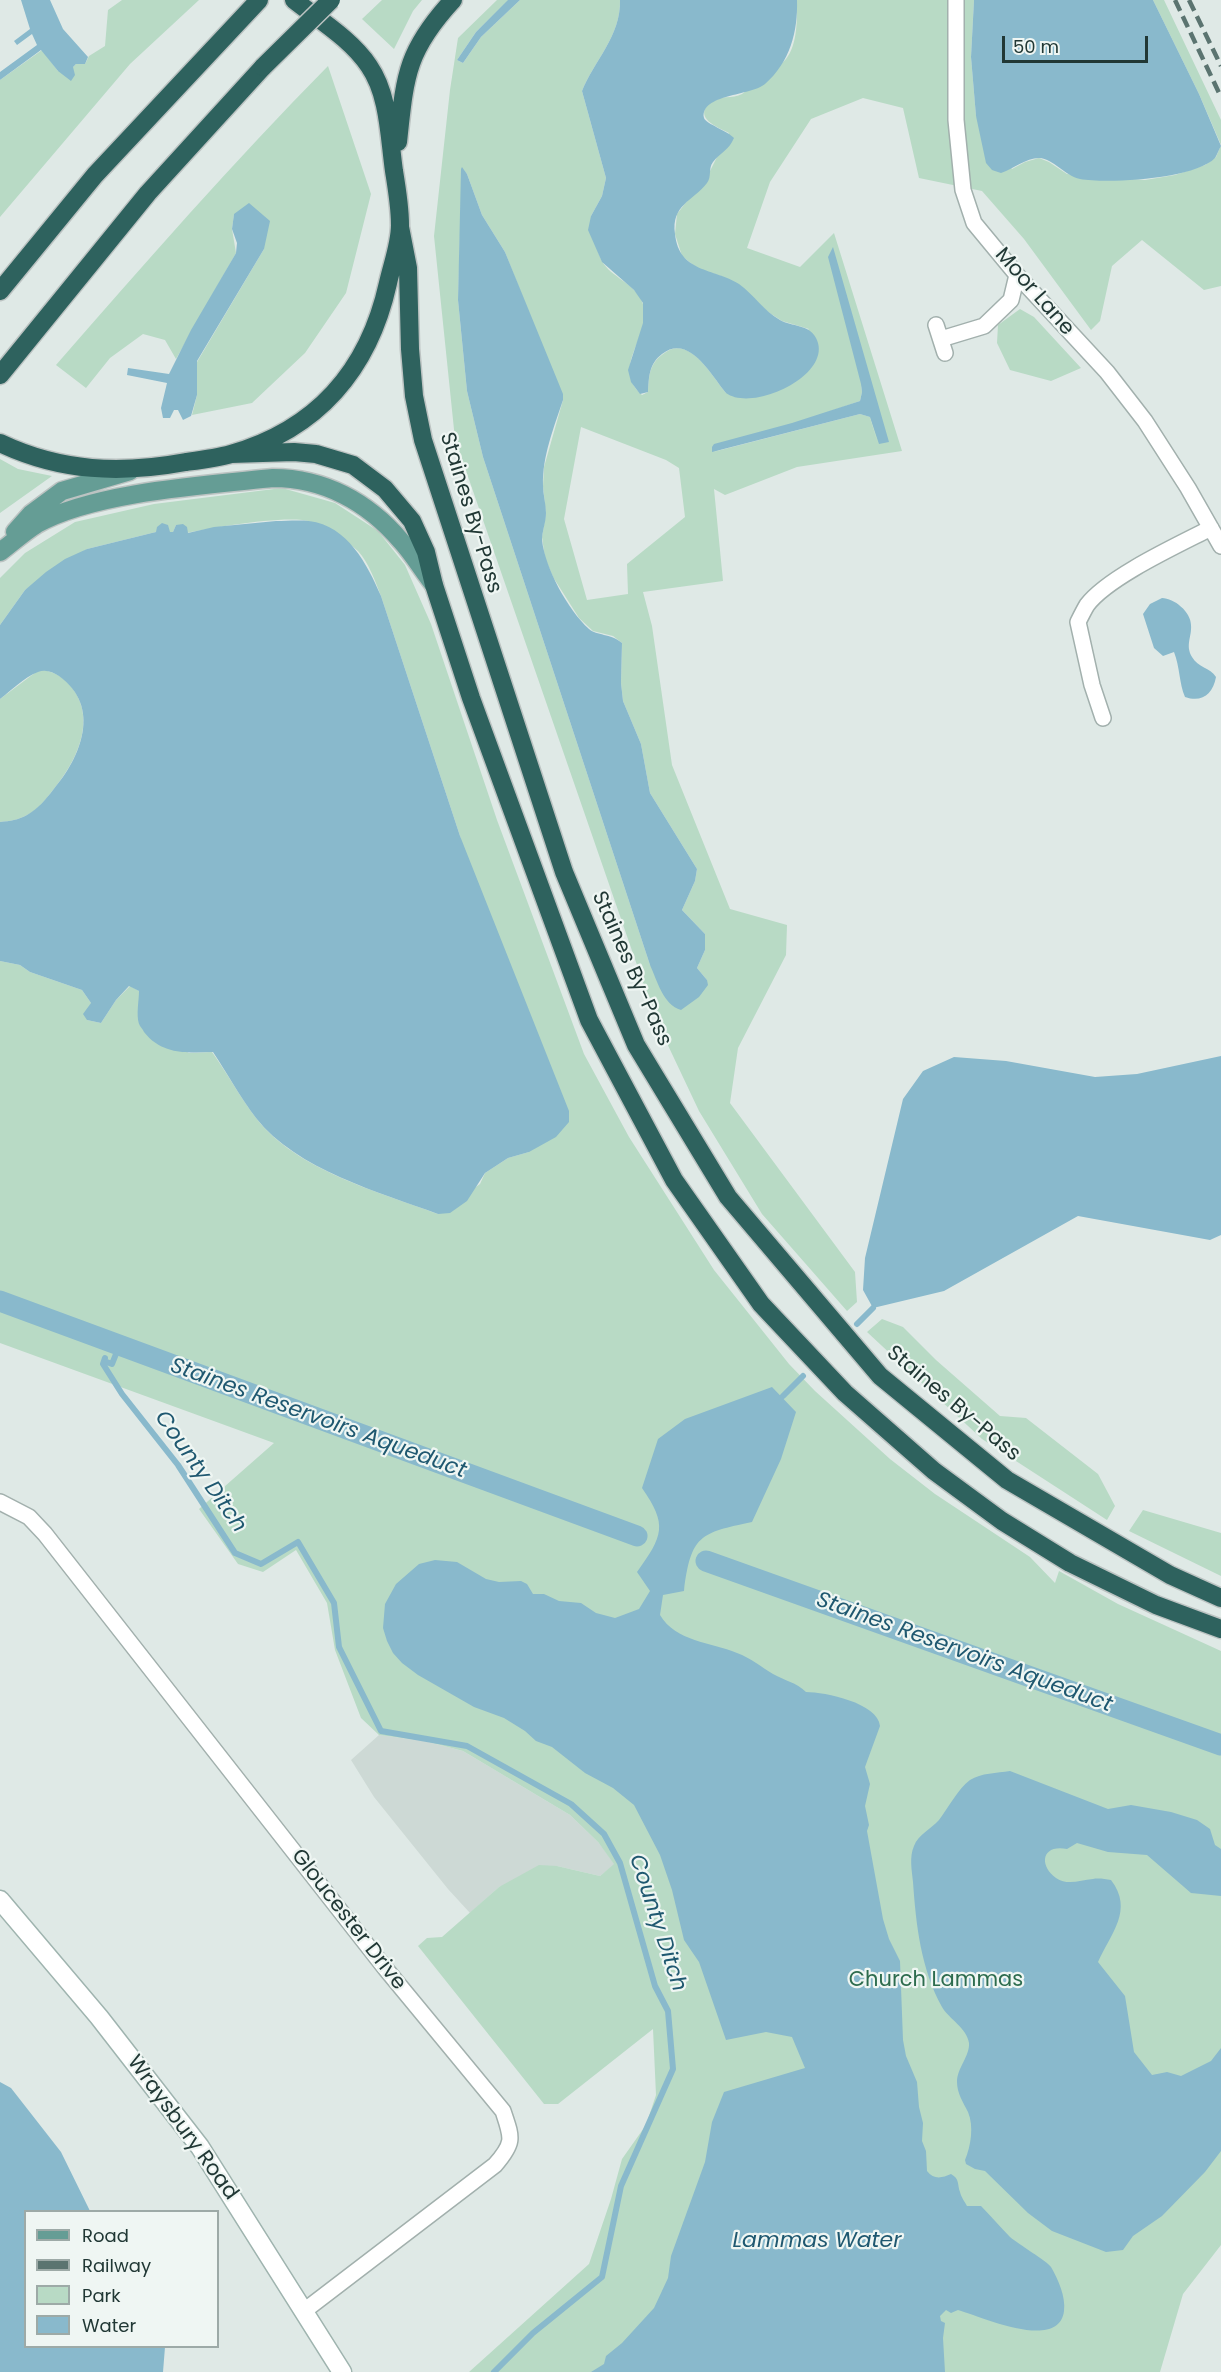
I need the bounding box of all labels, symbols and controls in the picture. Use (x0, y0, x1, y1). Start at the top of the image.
scale bar (1005, 24, 1150, 62)
text: 50 m (1013, 34, 1059, 59)
street label: Moor Lane (989, 243, 1079, 341)
street label: Staines By-Pass (434, 430, 506, 596)
street label: Staines By-Pass (586, 888, 676, 1050)
street label: Staines By-Pass (881, 1341, 1025, 1467)
water label: Staines Reservoirs Aqueduct (166, 1353, 470, 1485)
water label: County Ditch (148, 1406, 252, 1538)
water label: Staines Reservoirs Aqueduct (812, 1587, 1116, 1719)
street label: Gloucester Drive (285, 1845, 411, 1995)
water label: County Ditch (622, 1851, 692, 1995)
park label: Church Lammas (849, 1968, 1023, 1994)
street label: Wraysbury Road (121, 2051, 243, 2205)
legend (24, 2210, 219, 2348)
text: Road (82, 2223, 129, 2248)
water label: Lammas Water (733, 2228, 901, 2254)
text: Railway (82, 2253, 151, 2278)
text: Park (82, 2283, 121, 2308)
text: Water (82, 2313, 136, 2338)

